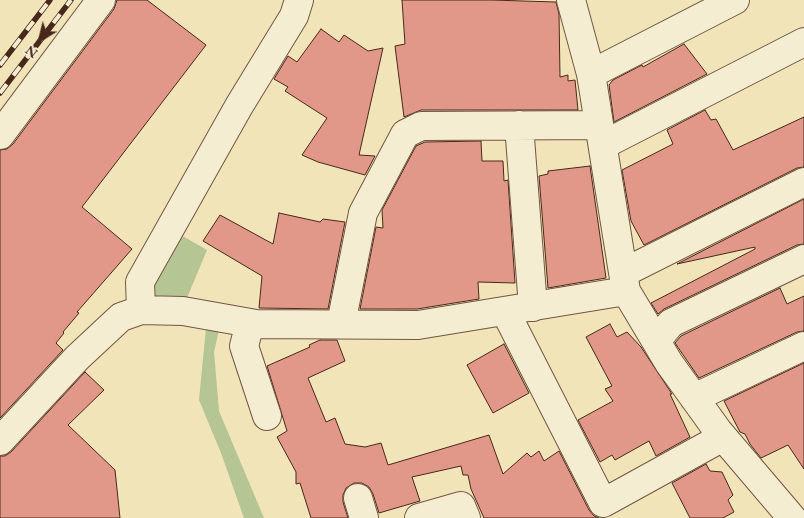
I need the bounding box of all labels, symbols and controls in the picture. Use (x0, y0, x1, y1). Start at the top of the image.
north arrow (15, 15, 65, 65)
text: N (21, 42, 41, 63)

